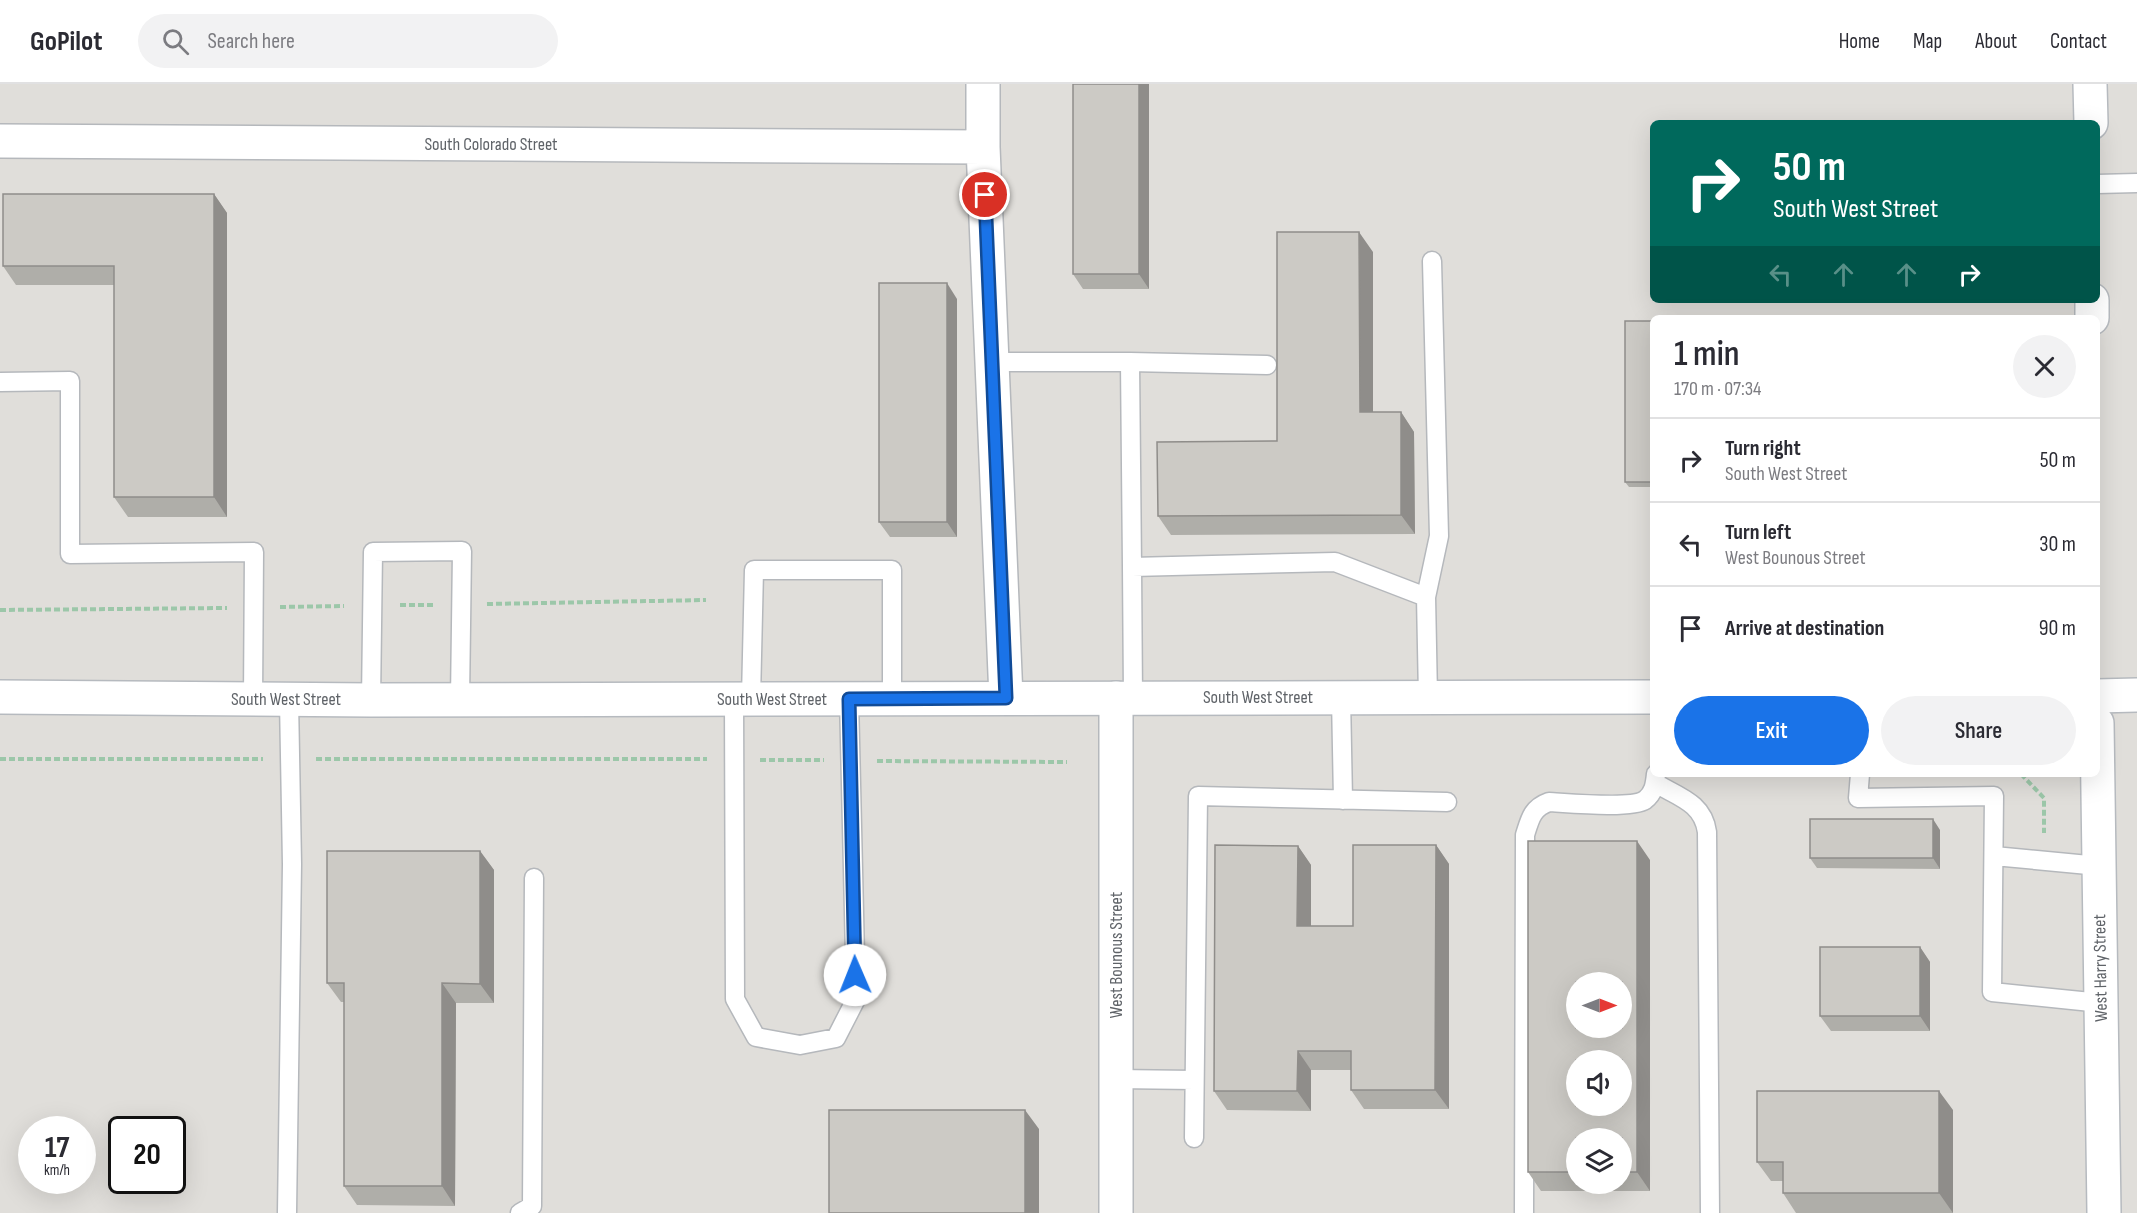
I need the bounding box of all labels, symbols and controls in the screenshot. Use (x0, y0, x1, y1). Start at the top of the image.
search box (138, 14, 558, 68)
text: GoPilot (30, 25, 102, 58)
icon: search (159, 25, 192, 58)
text: Search here (207, 28, 295, 55)
text: Home (1839, 29, 1880, 54)
text: Map (1913, 29, 1942, 54)
text: About (1975, 29, 2017, 54)
text: Contact (2050, 29, 2107, 54)
street label: South Colorado Street (424, 134, 558, 155)
text: 50 m (1773, 142, 1846, 193)
icon: right (1674, 144, 1752, 222)
pin (959, 169, 1010, 220)
icon: arrive (968, 178, 1001, 211)
text: South West Street (1773, 193, 1938, 225)
icon: left (1764, 258, 1797, 291)
icon: ahead (1827, 258, 1860, 291)
icon: ahead (1890, 258, 1923, 291)
icon: right (1953, 258, 1986, 291)
text: 1 min (1674, 333, 1739, 376)
button: close (2013, 335, 2076, 398)
text: 170 m · 07:34 (1674, 377, 1761, 401)
text: Turn right (1725, 435, 1801, 462)
icon: right (1674, 444, 1707, 477)
text: 50 m (2040, 447, 2076, 474)
text: South West Street (1725, 462, 1847, 486)
text: Turn left (1725, 519, 1791, 546)
icon: left (1674, 528, 1707, 561)
text: 30 m (2039, 531, 2076, 558)
text: West Bounous Street (1725, 546, 1866, 570)
icon: arrive (1674, 612, 1707, 645)
text: Arrive at destination (1725, 615, 1884, 642)
text: 90 m (2039, 615, 2076, 642)
street label: South West Street (1203, 687, 1314, 708)
street label: South West Street (231, 689, 342, 710)
street label: South West Street (717, 689, 828, 710)
button: Exit (1674, 696, 1869, 765)
button: Share (1881, 696, 2076, 765)
street label: West Bounous Street (1106, 891, 1127, 1018)
street label: West Harry Street (2089, 913, 2112, 1022)
position arrow (823, 943, 887, 1007)
north arrow (1566, 972, 1632, 1038)
map controls (1566, 972, 1632, 1194)
button: sound (1566, 1050, 1632, 1116)
speed limit sign: 20 (108, 1116, 186, 1194)
button: layers (1566, 1128, 1632, 1194)
text: 17 (45, 1130, 69, 1166)
text: km/h (44, 1161, 70, 1180)

